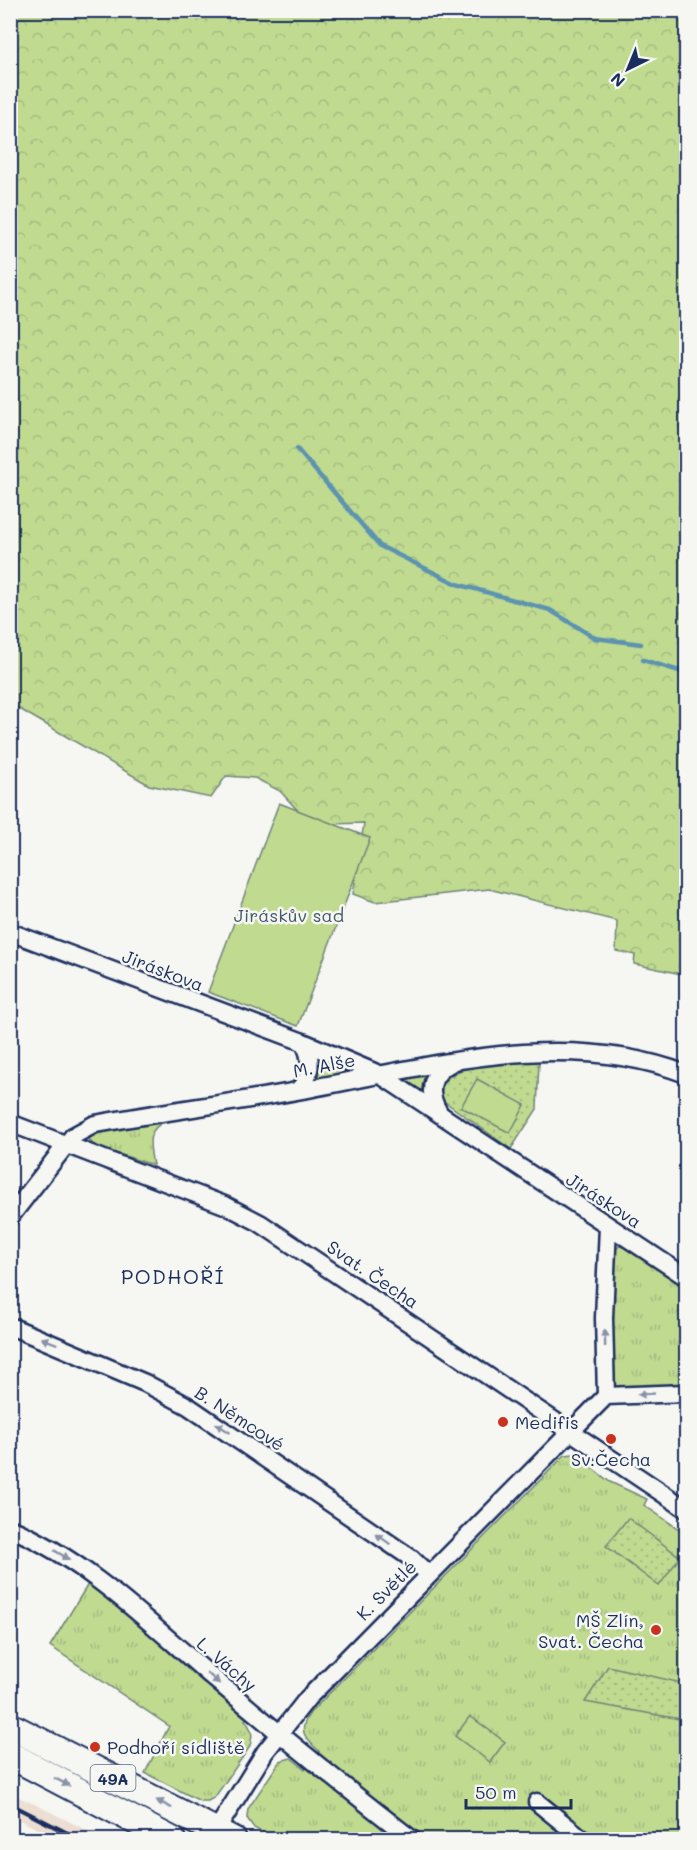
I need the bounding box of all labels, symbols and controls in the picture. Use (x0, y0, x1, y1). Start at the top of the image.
north arrow (598, 39, 658, 99)
text: N (606, 69, 629, 92)
park label: Jiráskův sad (234, 903, 344, 927)
street label: Jiráskova (119, 944, 207, 996)
street label: M. Alše (291, 1047, 357, 1083)
street label: Jiráskova (562, 1167, 646, 1233)
street label: Svat. Čecha (322, 1234, 424, 1314)
district label: PODHOŘÍ (121, 1263, 225, 1289)
one-way arrow (600, 1328, 609, 1347)
one-way arrow (39, 1336, 57, 1346)
street label: B. Němcové (191, 1380, 289, 1456)
one-way arrow (637, 1390, 656, 1399)
place label: Medifis (515, 1410, 579, 1434)
marker: Medifis (496, 1415, 510, 1429)
one-way arrow (215, 1423, 231, 1434)
marker: Sv.Čecha (604, 1432, 618, 1446)
place label: Sv.Čecha (571, 1447, 651, 1471)
one-way arrow (375, 1533, 392, 1544)
one-way arrow (54, 1549, 71, 1559)
street label: K. Světlé (351, 1555, 421, 1625)
place label: MŠ Zlín, Svat. Čecha (538, 1608, 644, 1653)
marker: MŠ Zlín, Svat. Čecha (649, 1623, 663, 1637)
street label: L. Váchy (192, 1631, 262, 1697)
one-way arrow (205, 1671, 220, 1684)
place label: Podhoří sídliště (107, 1735, 245, 1759)
marker: Podhoří sídliště (88, 1740, 102, 1754)
road number: 49A (90, 1765, 136, 1791)
scale bar (466, 1772, 571, 1810)
one-way arrow (54, 1777, 71, 1787)
text: 50 m (475, 1780, 517, 1804)
one-way arrow (156, 1799, 173, 1809)

